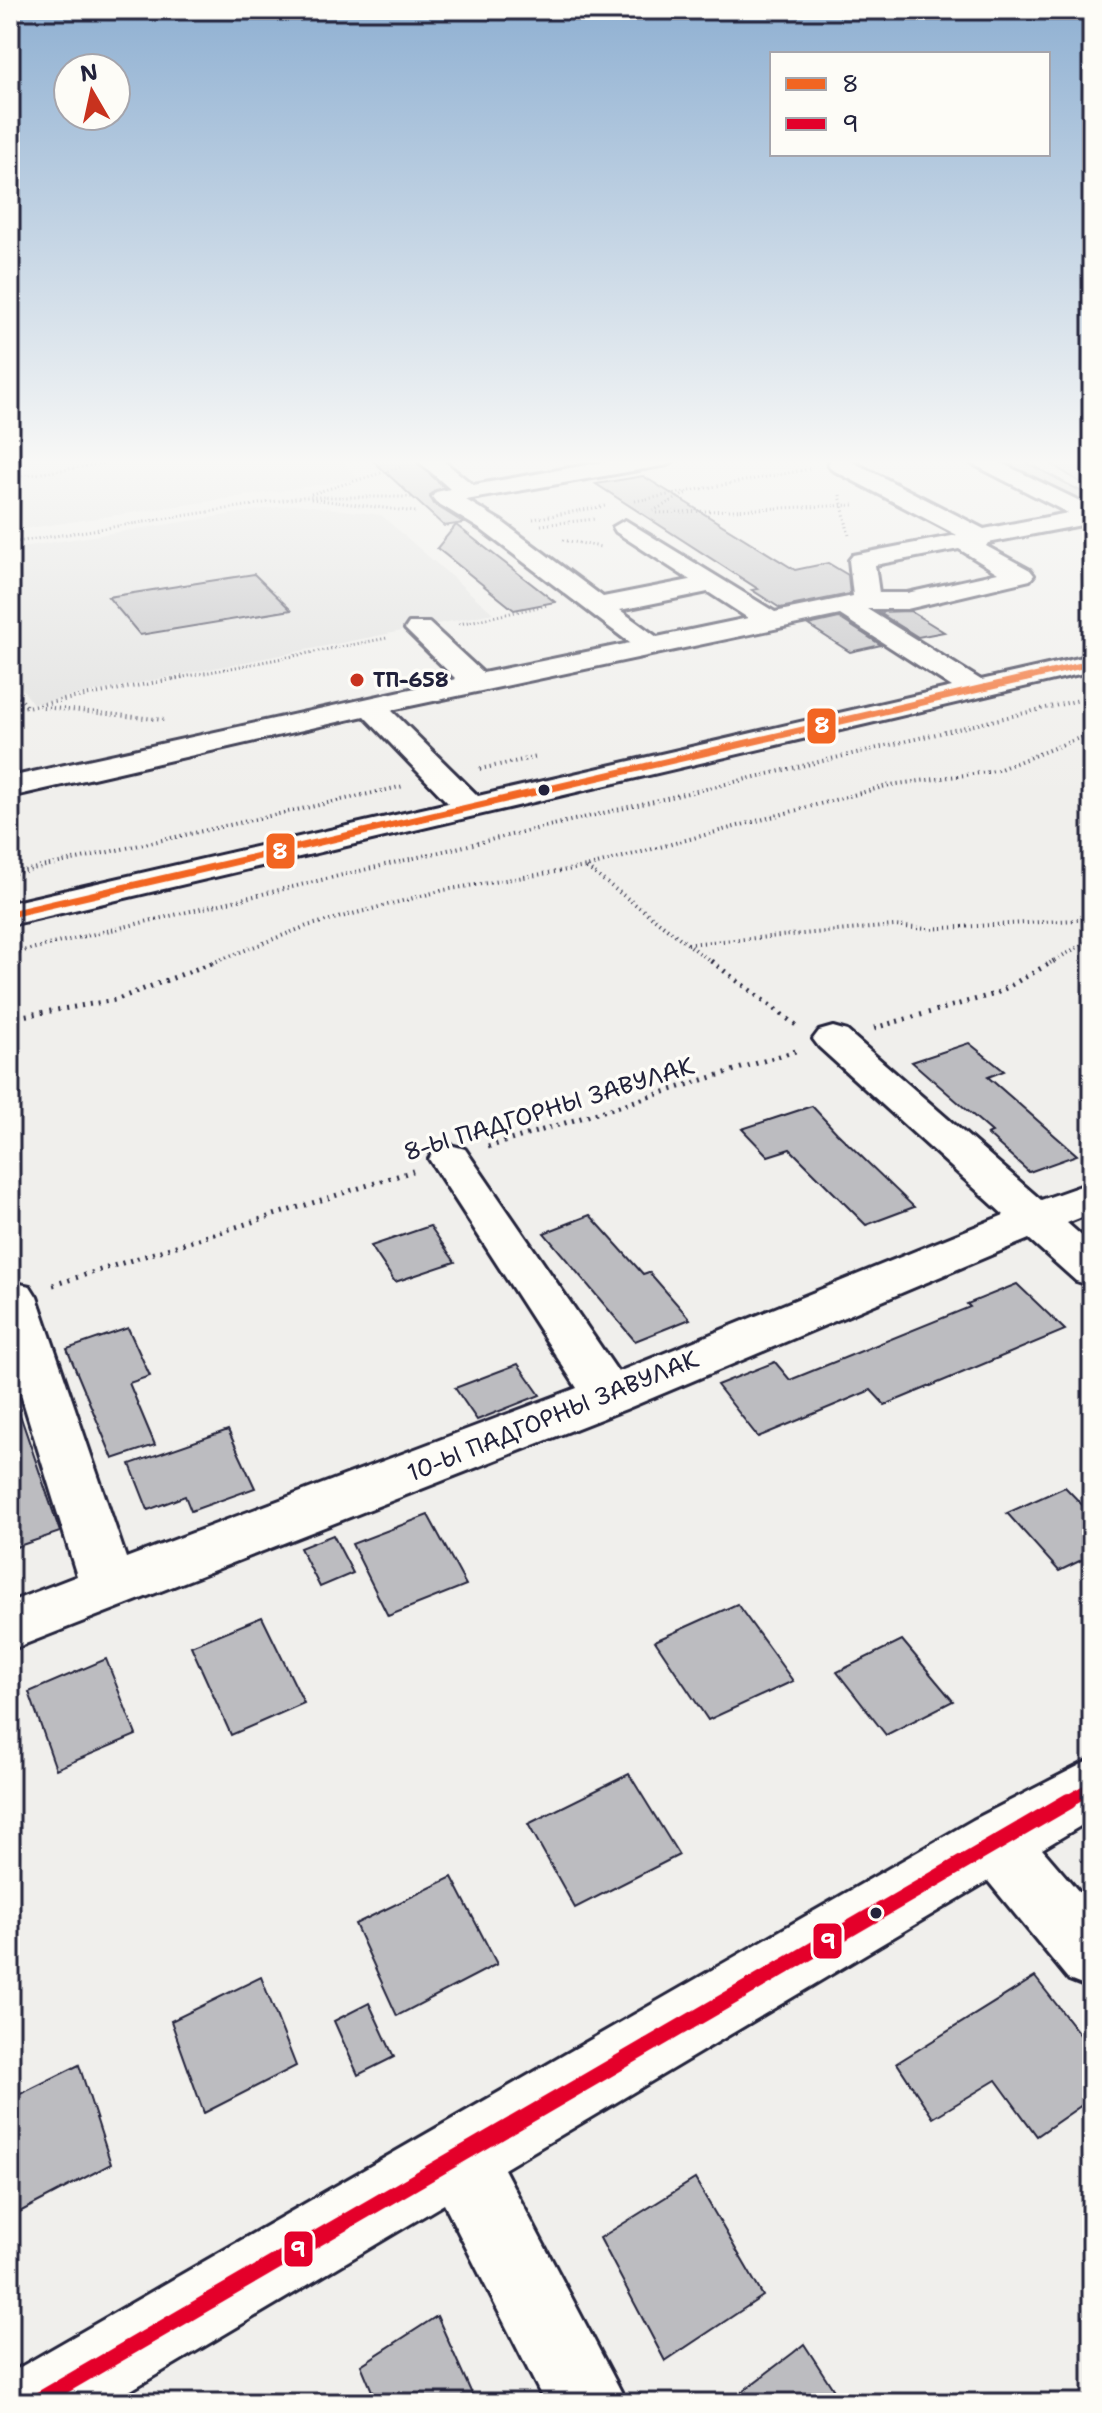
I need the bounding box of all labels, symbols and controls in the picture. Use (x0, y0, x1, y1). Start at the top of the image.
north arrow (52, 52, 132, 132)
legend (770, 52, 1050, 156)
text: N (78, 57, 100, 88)
text: 8 (842, 68, 859, 100)
text: 9 (842, 108, 859, 140)
place label: ТП-658 (373, 667, 449, 693)
marker: ТП-658 (348, 671, 366, 689)
line badge: 8 (806, 707, 837, 745)
text: 8 (814, 711, 830, 740)
unlabelled marker (536, 782, 552, 798)
line badge: 8 (265, 832, 296, 870)
text: 8 (272, 837, 288, 866)
street label: 8-Ы ПАДГОРНЫ ЗАВУЛАК (400, 1049, 699, 1168)
street label: 10-Ы ПАДГОРНЫ ЗАВУЛАК (403, 1343, 704, 1489)
unlabelled marker (868, 1905, 884, 1921)
line badge: 9 (812, 1922, 843, 1960)
text: 9 (820, 1927, 836, 1956)
line badge: 9 (283, 2230, 314, 2268)
text: 9 (290, 2235, 306, 2264)

